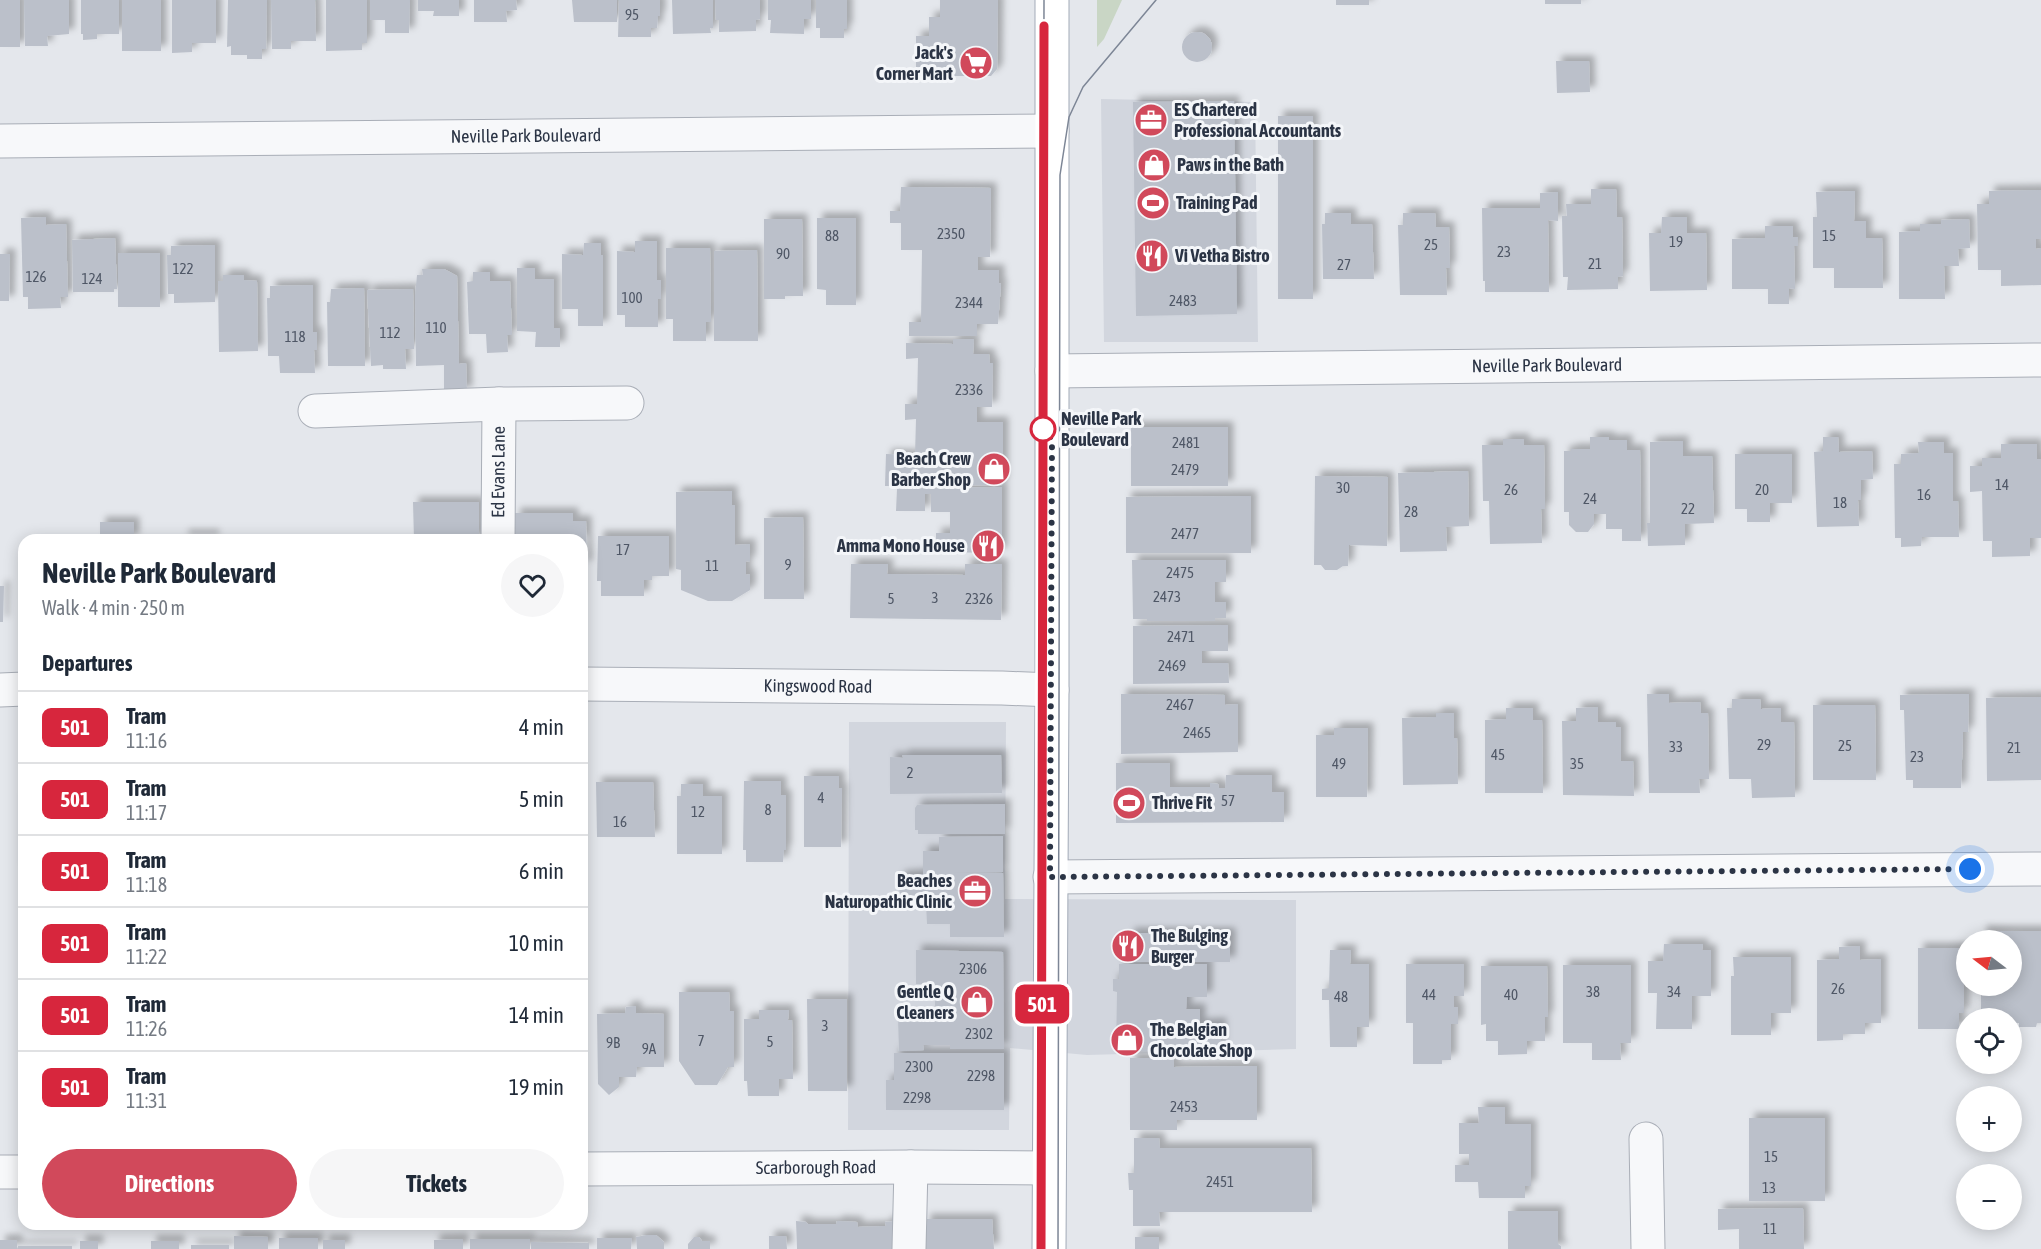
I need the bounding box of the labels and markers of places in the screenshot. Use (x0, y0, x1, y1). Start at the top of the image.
place label: Jack's Corner Mart (876, 42, 954, 84)
supermarket icon: Jack's Corner Mart (958, 45, 994, 81)
place label: ES Chartered Professional Accountants (1174, 99, 1342, 141)
office icon: ES Chartered Professional Accountants (1133, 102, 1169, 138)
shop icon: Paws in the Bath (1136, 147, 1172, 183)
place label: Paws in the Bath (1177, 154, 1284, 175)
sports icon: Training Pad (1135, 185, 1171, 221)
place label: Training Pad (1176, 192, 1257, 213)
restaurant icon: Vi Vetha Bistro (1134, 238, 1170, 274)
place label: Vi Vetha Bistro (1174, 245, 1270, 266)
place label: Neville Park Boulevard (1061, 408, 1142, 450)
marker: Neville Park Boulevard (1030, 416, 1056, 442)
place label: Beach Crew Barber Shop (891, 448, 971, 490)
shop icon: Beach Crew Barber Shop (976, 451, 1012, 487)
restaurant icon: Amma Mono House (970, 528, 1006, 564)
place label: Amma Mono House (836, 535, 965, 556)
sports icon: Thrive Fit (1111, 785, 1147, 821)
place label: Thrive Fit (1152, 792, 1213, 813)
place label: Beaches Naturopathic Clinic (825, 870, 953, 912)
office icon: Beaches Naturopathic Clinic (957, 873, 993, 909)
place label: The Bulging Burger (1151, 925, 1228, 967)
restaurant icon: The Bulging Burger (1110, 928, 1146, 964)
place label: Gentle Q Cleaners (896, 981, 955, 1023)
shop icon: Gentle Q Cleaners (959, 984, 995, 1020)
place label: The Belgian Chocolate Shop (1150, 1019, 1252, 1061)
shop icon: The Belgian Chocolate Shop (1109, 1022, 1145, 1058)

